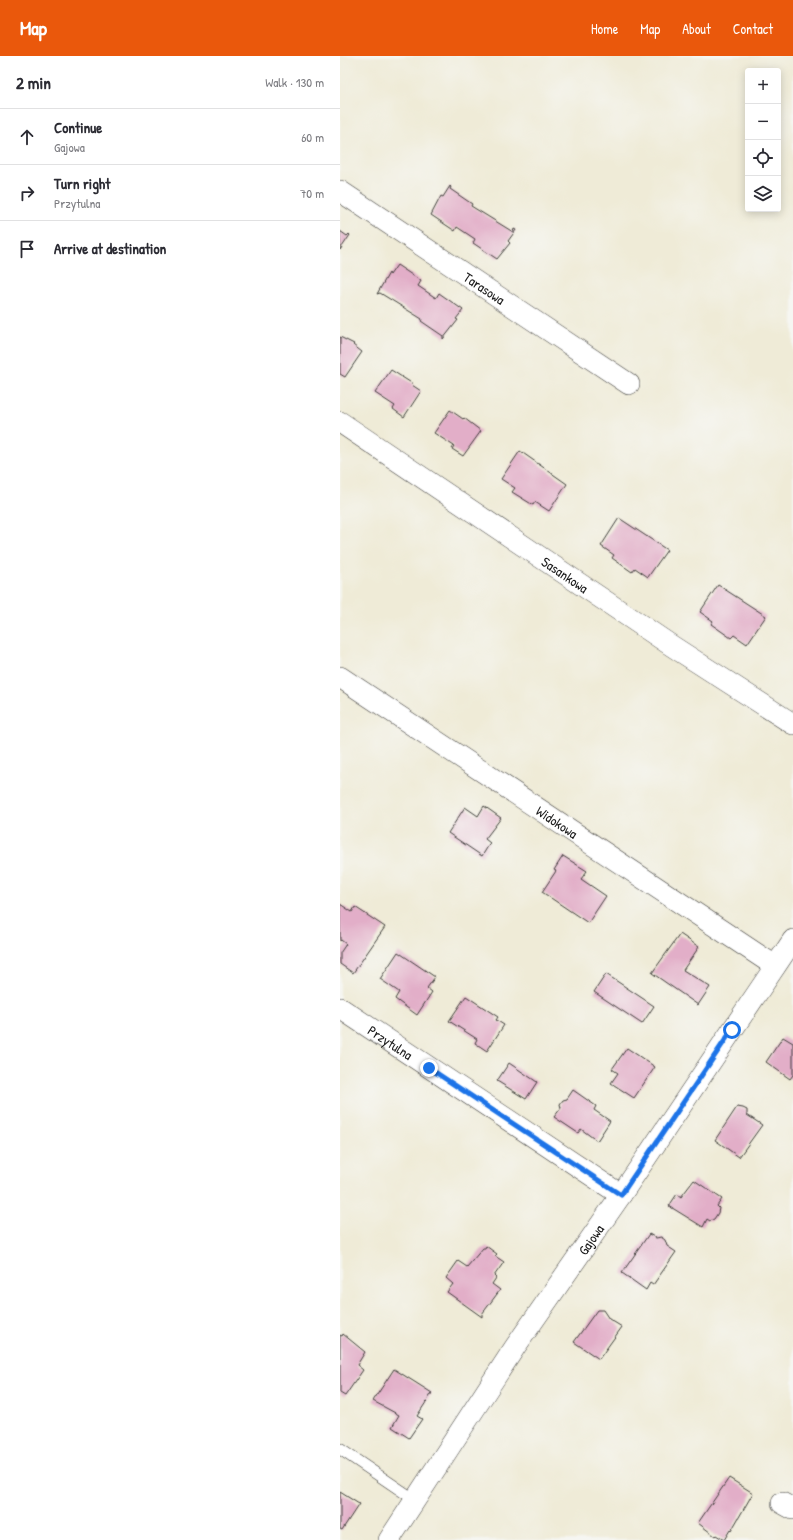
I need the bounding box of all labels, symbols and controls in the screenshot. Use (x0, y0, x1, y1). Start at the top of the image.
text: Map (20, 15, 47, 41)
text: Home (591, 19, 618, 38)
text: Map (640, 19, 660, 38)
text: About (682, 19, 711, 38)
text: Contact (733, 19, 773, 38)
map controls (745, 68, 781, 212)
button: + (745, 68, 781, 104)
text: 2 min (16, 71, 51, 94)
text: Walk · 130 m (265, 73, 324, 91)
button: − (745, 104, 781, 140)
text: Continue (54, 117, 102, 138)
icon: ahead (16, 126, 38, 148)
text: 60 m (301, 128, 324, 146)
text: Gajowa (54, 138, 85, 156)
button: locate (745, 140, 781, 176)
text: Turn right (54, 173, 110, 194)
button: layers (745, 176, 781, 212)
icon: right (16, 182, 38, 204)
text: 70 m (300, 184, 324, 202)
text: Przytulna (54, 194, 100, 212)
icon: arrive (16, 238, 38, 260)
text: Arrive at destination (54, 238, 166, 259)
street label: Tarasowa (460, 267, 510, 309)
street label: Sasankowa (538, 552, 593, 597)
street label: Widokowa (533, 801, 582, 842)
street label: Przytulna (365, 1020, 417, 1064)
route start (723, 1021, 741, 1039)
route end (420, 1059, 438, 1077)
street label: Gajowa (573, 1220, 608, 1258)

